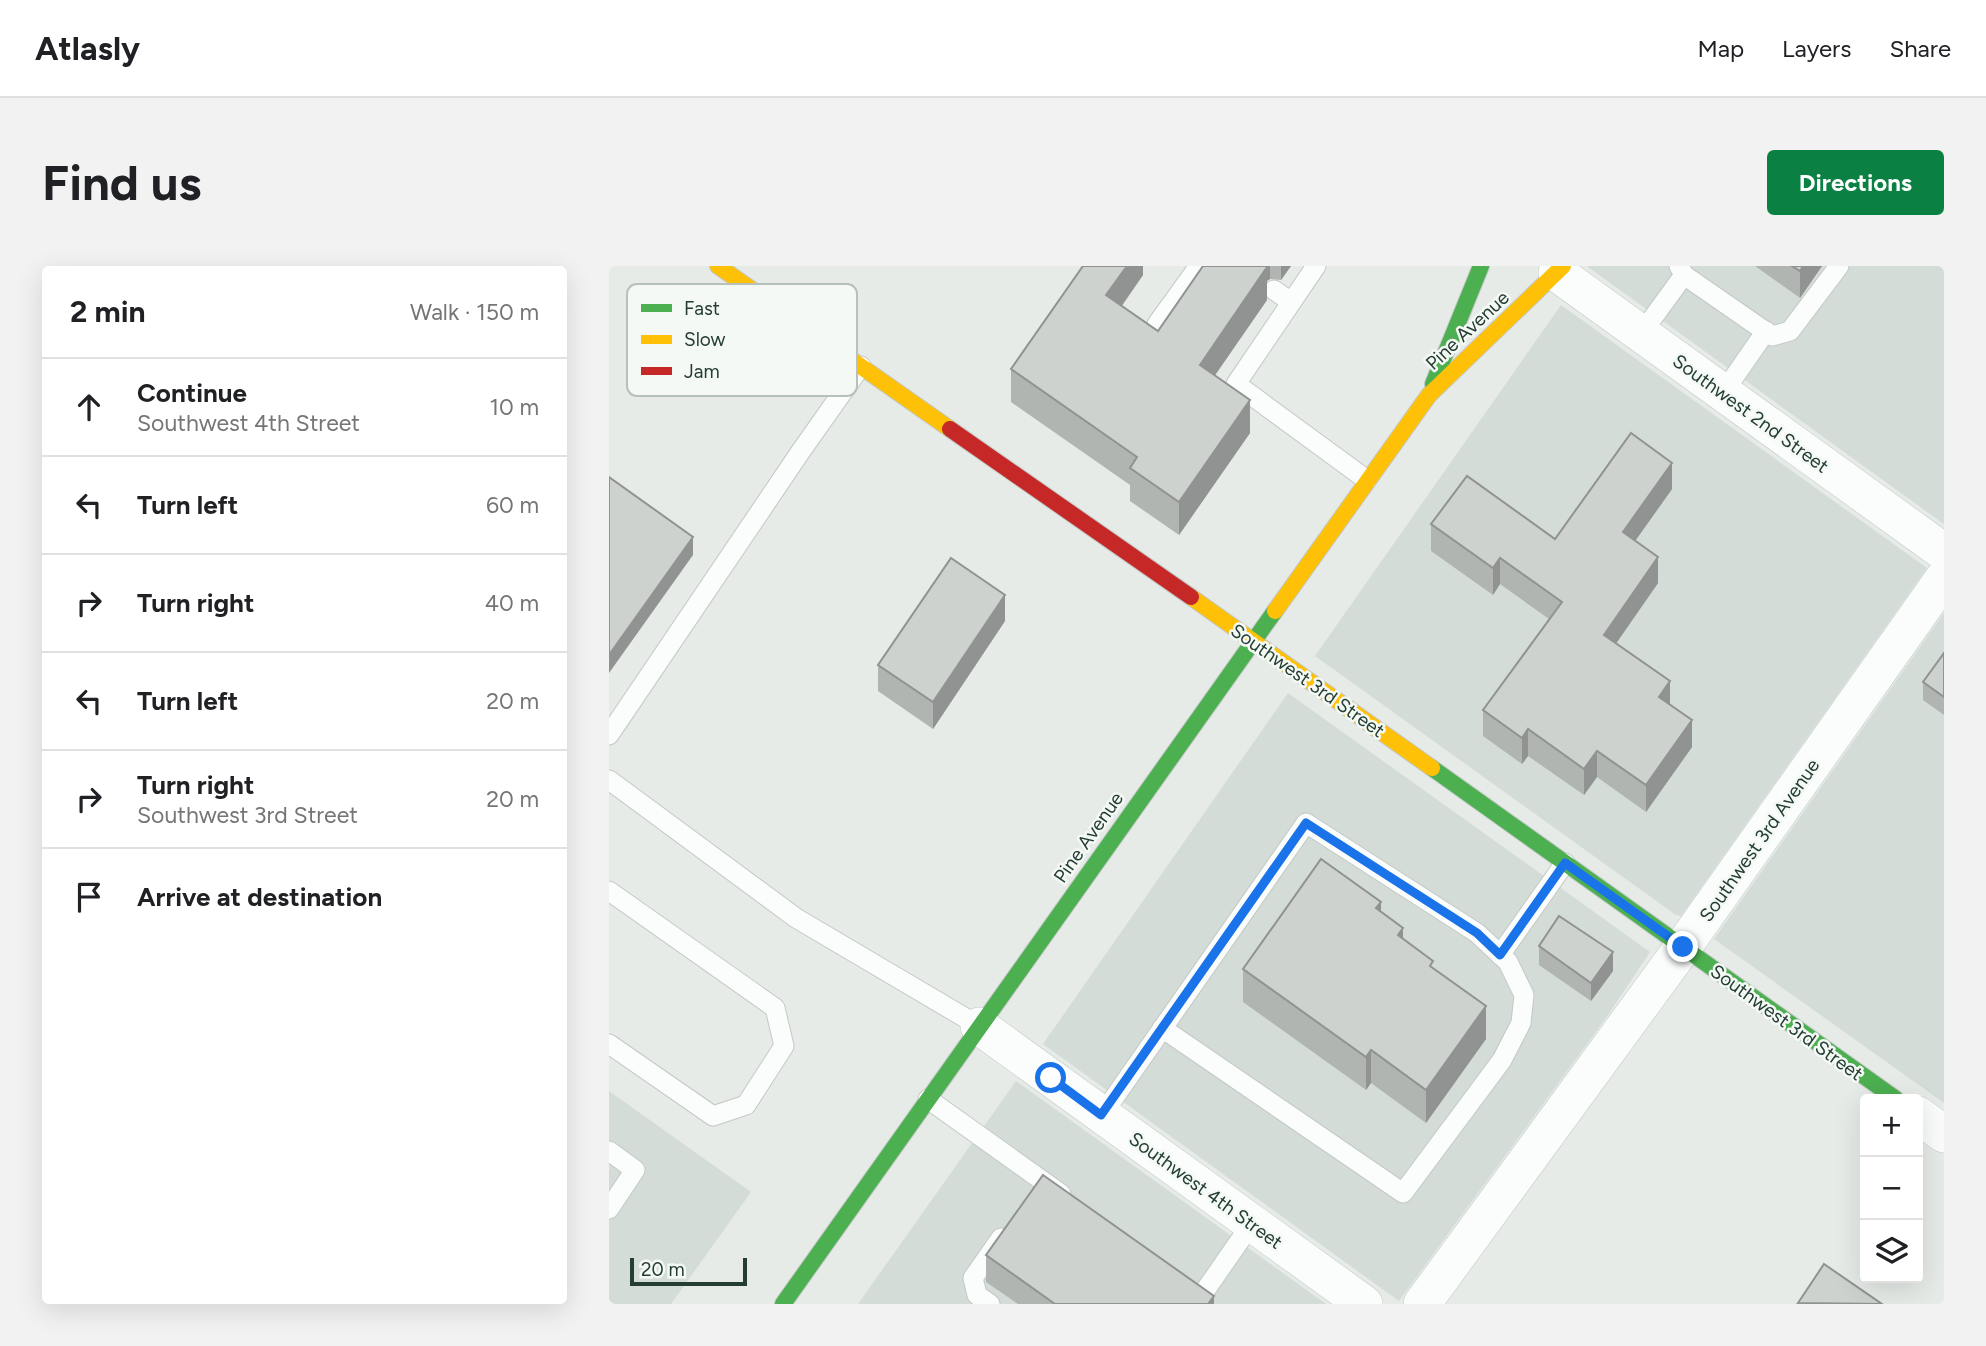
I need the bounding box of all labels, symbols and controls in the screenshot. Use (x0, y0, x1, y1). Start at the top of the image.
text: Atlasly (35, 29, 140, 68)
text: Map (1697, 34, 1744, 63)
text: Layers (1782, 34, 1851, 63)
text: Share (1889, 34, 1951, 63)
button: Directions (1767, 150, 1944, 215)
text: Find us (42, 153, 201, 212)
legend (627, 284, 857, 396)
street label: Pine Avenue (1421, 286, 1514, 375)
text: 2 min (70, 293, 146, 330)
text: Fast (684, 297, 720, 320)
text: Walk · 150 m (410, 298, 539, 326)
text: Slow (684, 328, 726, 351)
street label: Southwest 2nd Street (1668, 349, 1833, 478)
text: Jam (684, 360, 720, 383)
text: Continue (137, 377, 247, 409)
icon: ahead (70, 388, 108, 426)
text: 10 m (490, 393, 539, 421)
text: Southwest 4th Street (137, 409, 360, 437)
icon: left (70, 486, 108, 524)
text: Turn left (137, 489, 238, 521)
text: 60 m (486, 491, 539, 519)
icon: right (70, 584, 108, 622)
text: Turn right (137, 587, 254, 619)
text: 40 m (485, 589, 539, 617)
street label: Southwest 3rd Street (1226, 619, 1389, 742)
icon: left (70, 682, 108, 720)
text: Turn left (137, 685, 238, 717)
text: 20 m (486, 687, 539, 715)
street label: Southwest 3rd Avenue (1694, 754, 1824, 926)
text: Turn right (137, 769, 254, 801)
icon: right (70, 780, 108, 818)
text: 20 m (486, 785, 539, 813)
street label: Pine Avenue (1049, 788, 1128, 887)
text: Southwest 3rd Street (137, 801, 358, 829)
icon: arrive (70, 878, 108, 916)
text: Arrive at destination (137, 881, 382, 913)
route end (1667, 931, 1698, 962)
street label: Southwest 3rd Street (1706, 959, 1867, 1085)
route start (1035, 1062, 1066, 1093)
map controls (1860, 1094, 1923, 1283)
button: + (1860, 1094, 1923, 1157)
street label: Southwest 4th Street (1124, 1127, 1287, 1254)
button: − (1860, 1157, 1923, 1220)
button: layers (1860, 1220, 1923, 1283)
scale bar (630, 1255, 747, 1287)
text: 20 m (641, 1258, 685, 1281)

